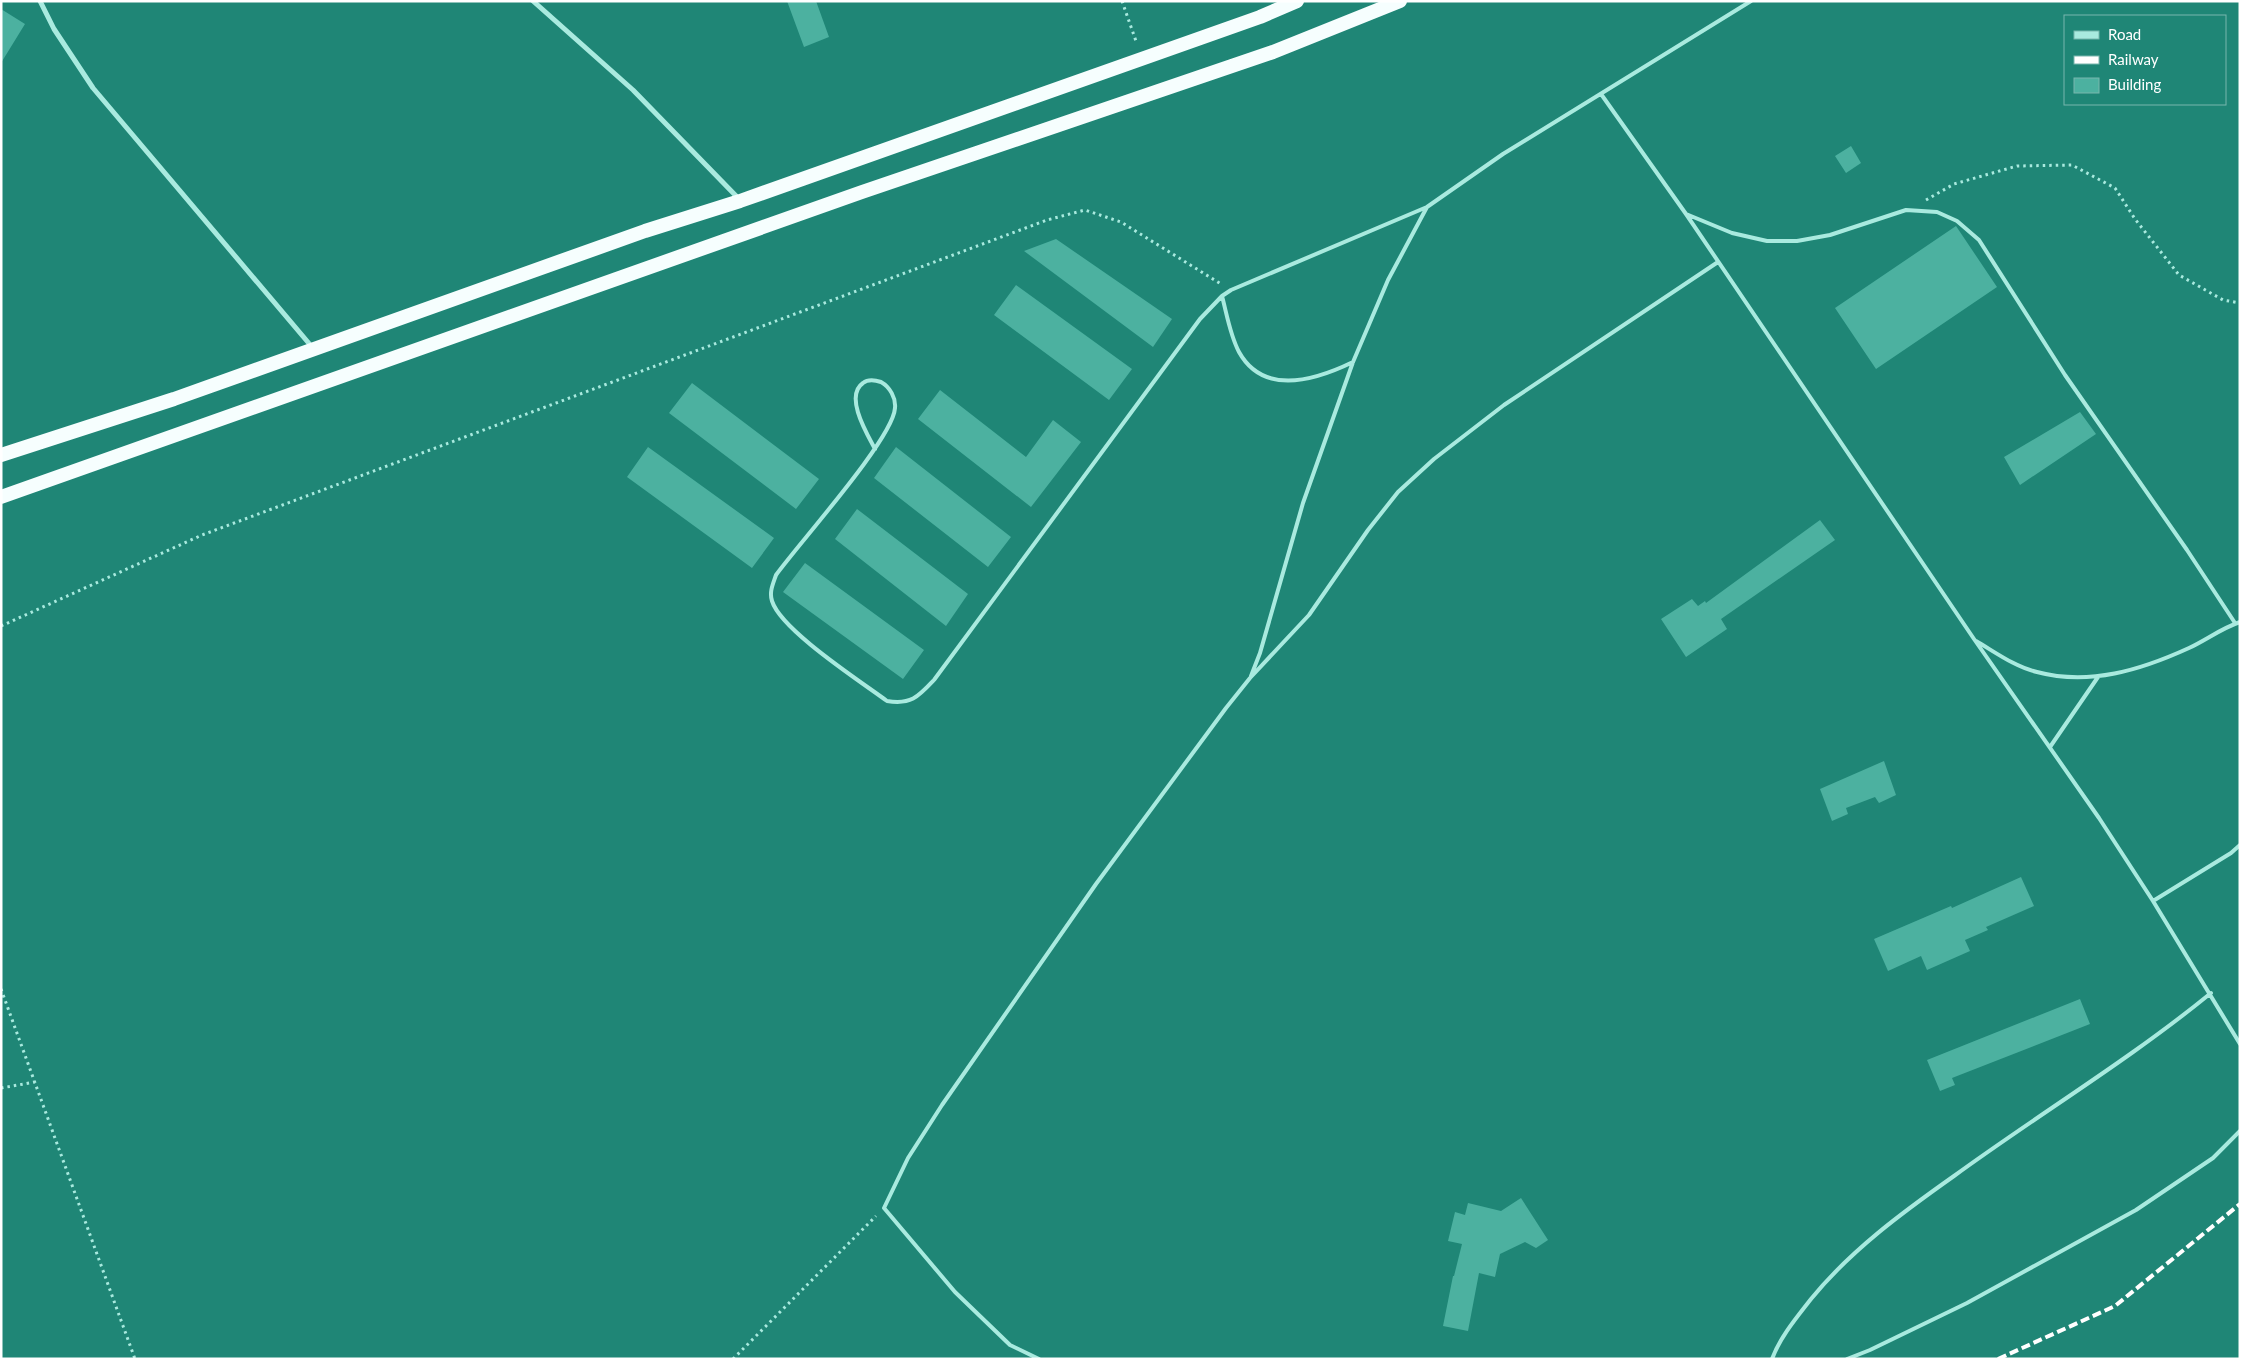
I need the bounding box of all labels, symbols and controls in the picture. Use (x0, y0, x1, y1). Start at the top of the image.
legend (2064, 15, 2226, 105)
text: Road (2108, 25, 2141, 43)
text: Railway (2108, 50, 2159, 68)
text: Building (2108, 75, 2161, 93)

